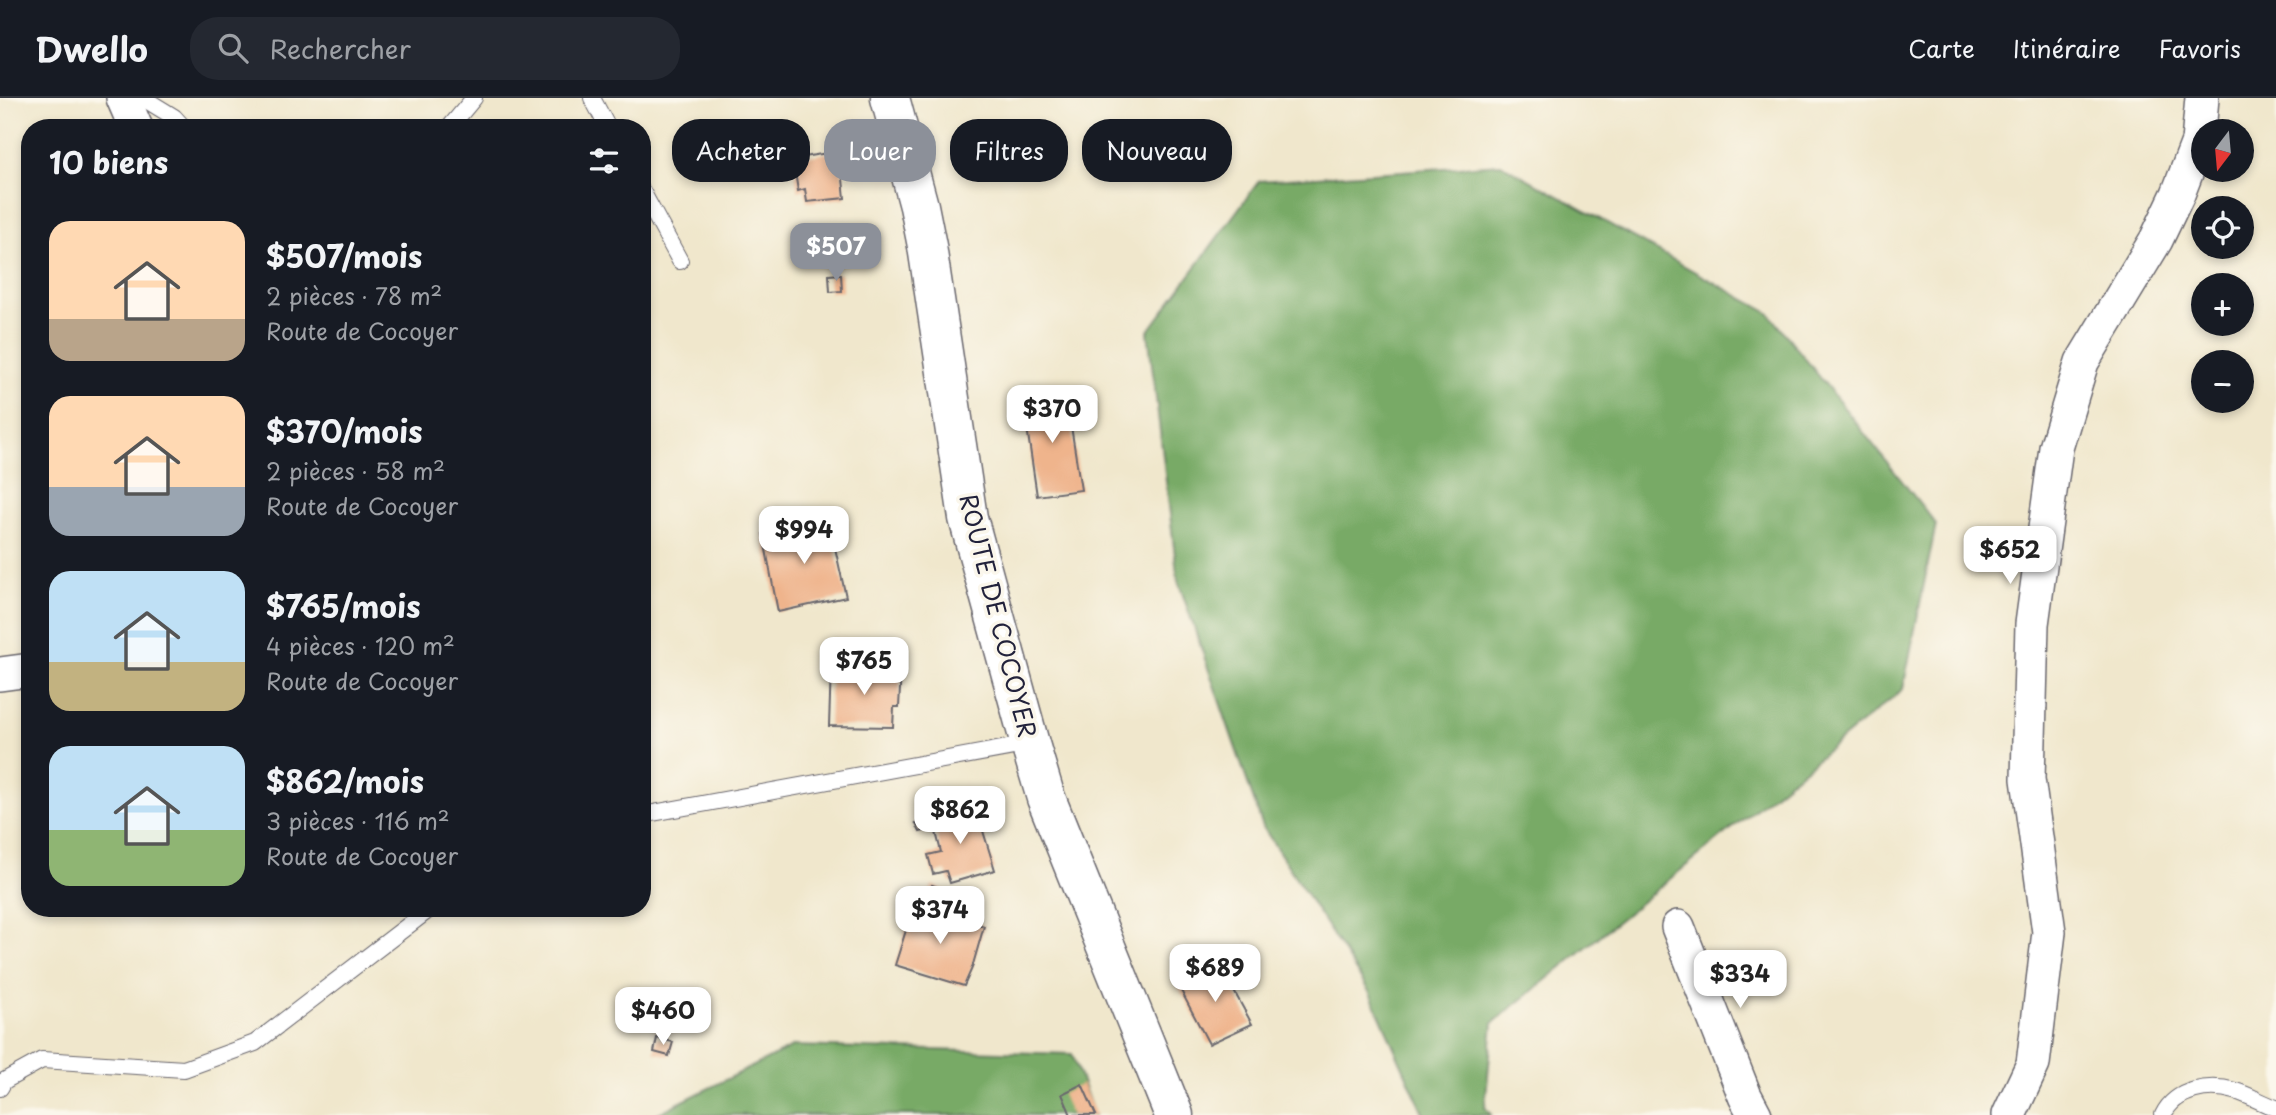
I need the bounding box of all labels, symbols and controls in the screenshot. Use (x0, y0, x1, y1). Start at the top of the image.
search box (190, 17, 680, 80)
text: Dwello (35, 23, 148, 73)
icon: search (214, 29, 252, 67)
text: Rechercher (270, 29, 411, 68)
text: Carte (1908, 30, 1975, 66)
text: Itinéraire (2013, 30, 2121, 66)
text: Favoris (2159, 30, 2241, 66)
chip: Acheter (672, 119, 810, 182)
chip: Louer (824, 119, 936, 182)
chip: Filtres (950, 119, 1068, 182)
chip: Nouveau (1082, 119, 1232, 182)
north arrow (2191, 119, 2254, 182)
map controls (2191, 119, 2254, 413)
text: 10 biens (49, 139, 168, 184)
icon: filters (585, 142, 623, 180)
button: locate (2191, 196, 2254, 259)
pin: $507 (795, 223, 877, 283)
text: $507 (806, 228, 866, 263)
text: $507/mois (266, 233, 422, 278)
icon: home (105, 249, 189, 333)
button: + (2191, 273, 2254, 336)
text: 2 pièces · 78 m² (266, 278, 442, 313)
text: Route de Cocoyer (266, 313, 458, 348)
button: − (2191, 350, 2254, 413)
pin: $370 (1011, 386, 1093, 445)
text: $370 (1023, 390, 1081, 425)
text: $370/mois (266, 408, 422, 453)
icon: home (105, 424, 189, 508)
text: 2 pièces · 58 m² (266, 453, 445, 488)
text: Route de Cocoyer (266, 488, 458, 523)
street label: ROUTE DE COCOYER (951, 490, 1047, 741)
pin: $994 (763, 506, 845, 566)
text: $994 (775, 511, 833, 546)
pin: $652 (1969, 526, 2051, 586)
text: $652 (1980, 531, 2040, 566)
text: $765/mois (266, 583, 421, 628)
icon: home (105, 599, 189, 683)
text: 4 pièces · 120 m² (266, 628, 455, 663)
pin: $765 (823, 638, 905, 697)
text: $765 (836, 642, 892, 677)
text: Route de Cocoyer (266, 663, 458, 698)
text: $862/mois (266, 758, 424, 803)
icon: home (105, 774, 189, 858)
pin: $862 (919, 786, 1001, 846)
text: $862 (930, 791, 990, 826)
text: 3 pièces · 116 m² (266, 803, 450, 838)
text: Route de Cocoyer (266, 838, 458, 873)
pin: $374 (899, 886, 981, 946)
text: $374 (911, 891, 969, 926)
pin: $689 (1174, 944, 1256, 1004)
text: $689 (1186, 949, 1244, 984)
pin: $334 (1699, 950, 1781, 1010)
text: $334 (1710, 955, 1770, 990)
pin: $460 (622, 988, 704, 1047)
text: $460 (631, 992, 695, 1027)

